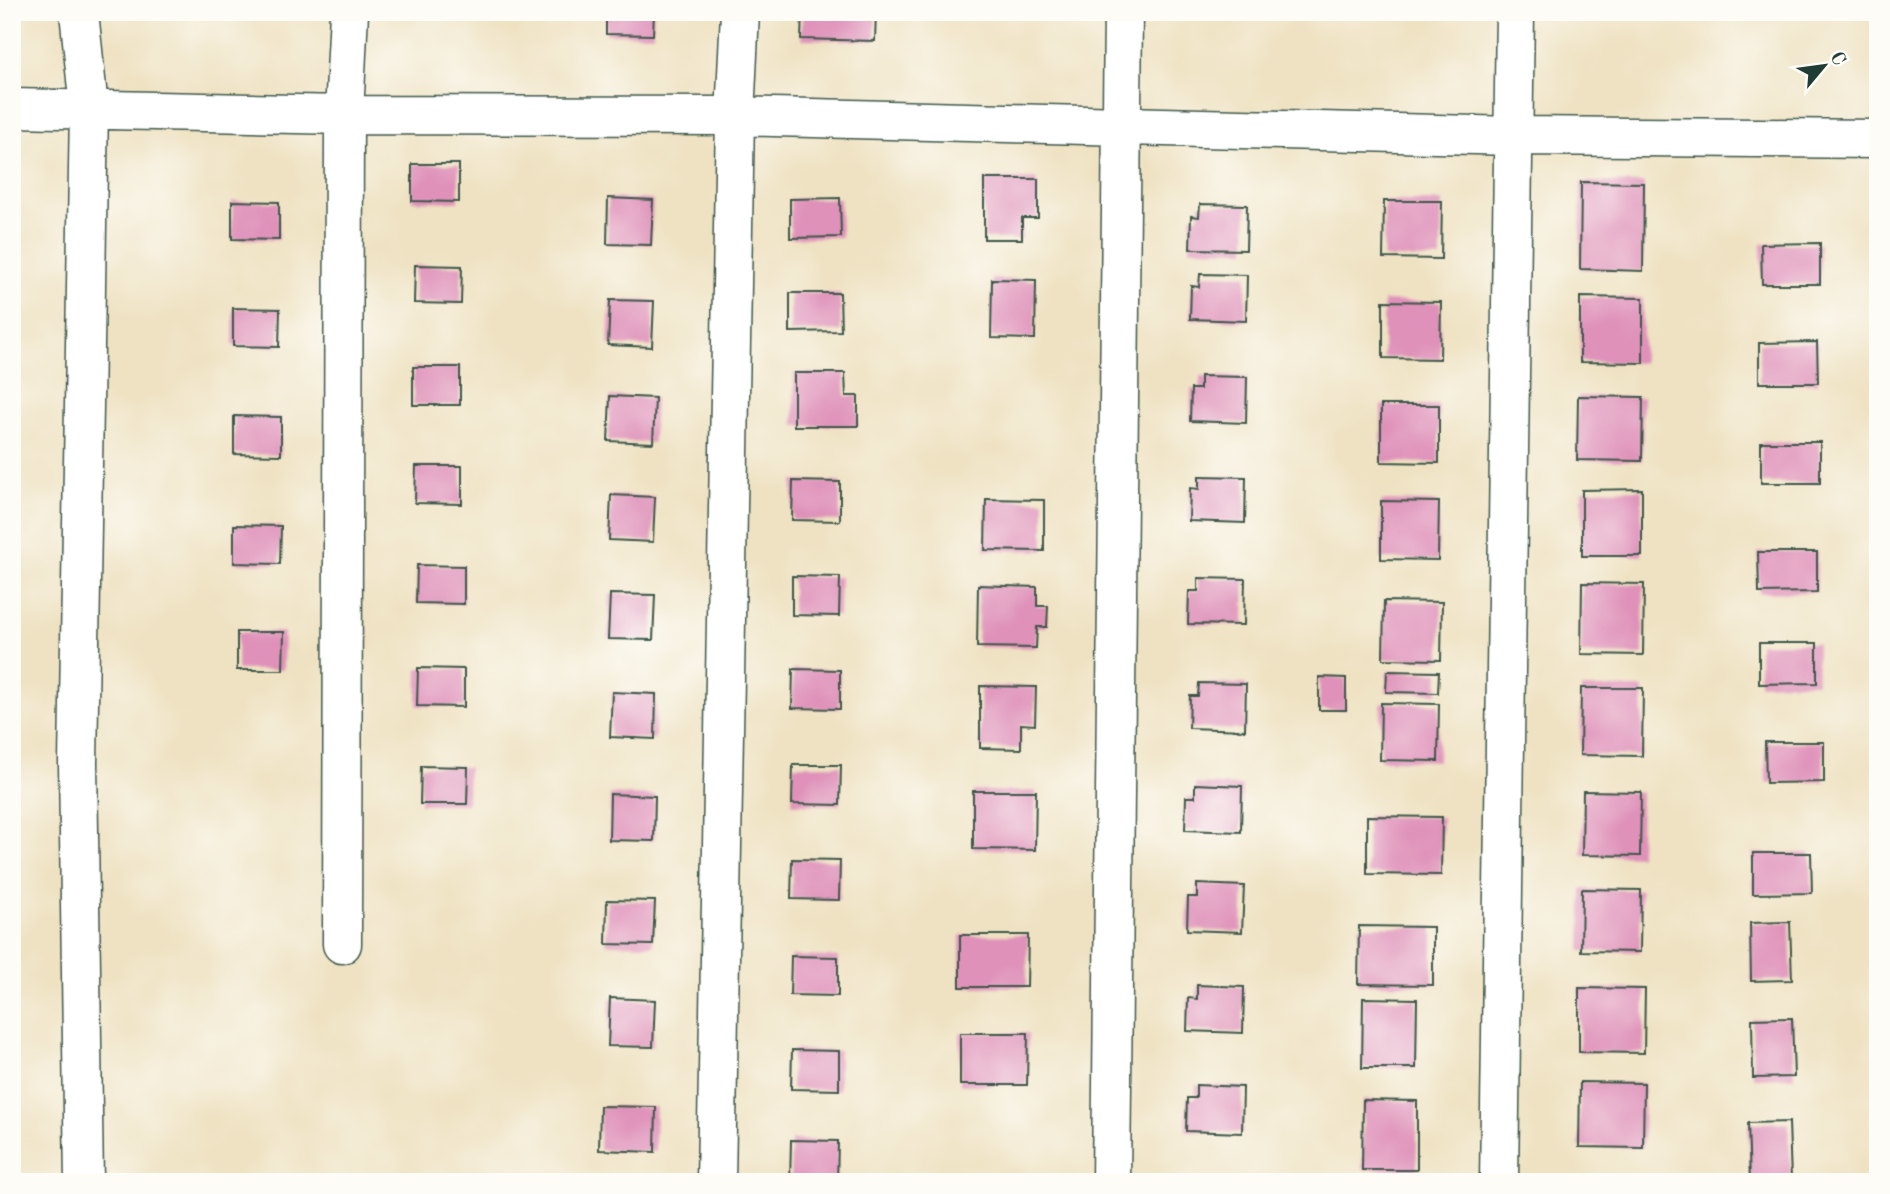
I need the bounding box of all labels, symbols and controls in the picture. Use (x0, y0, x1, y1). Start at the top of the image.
north arrow (1788, 32, 1858, 102)
text: С (1825, 49, 1848, 69)

